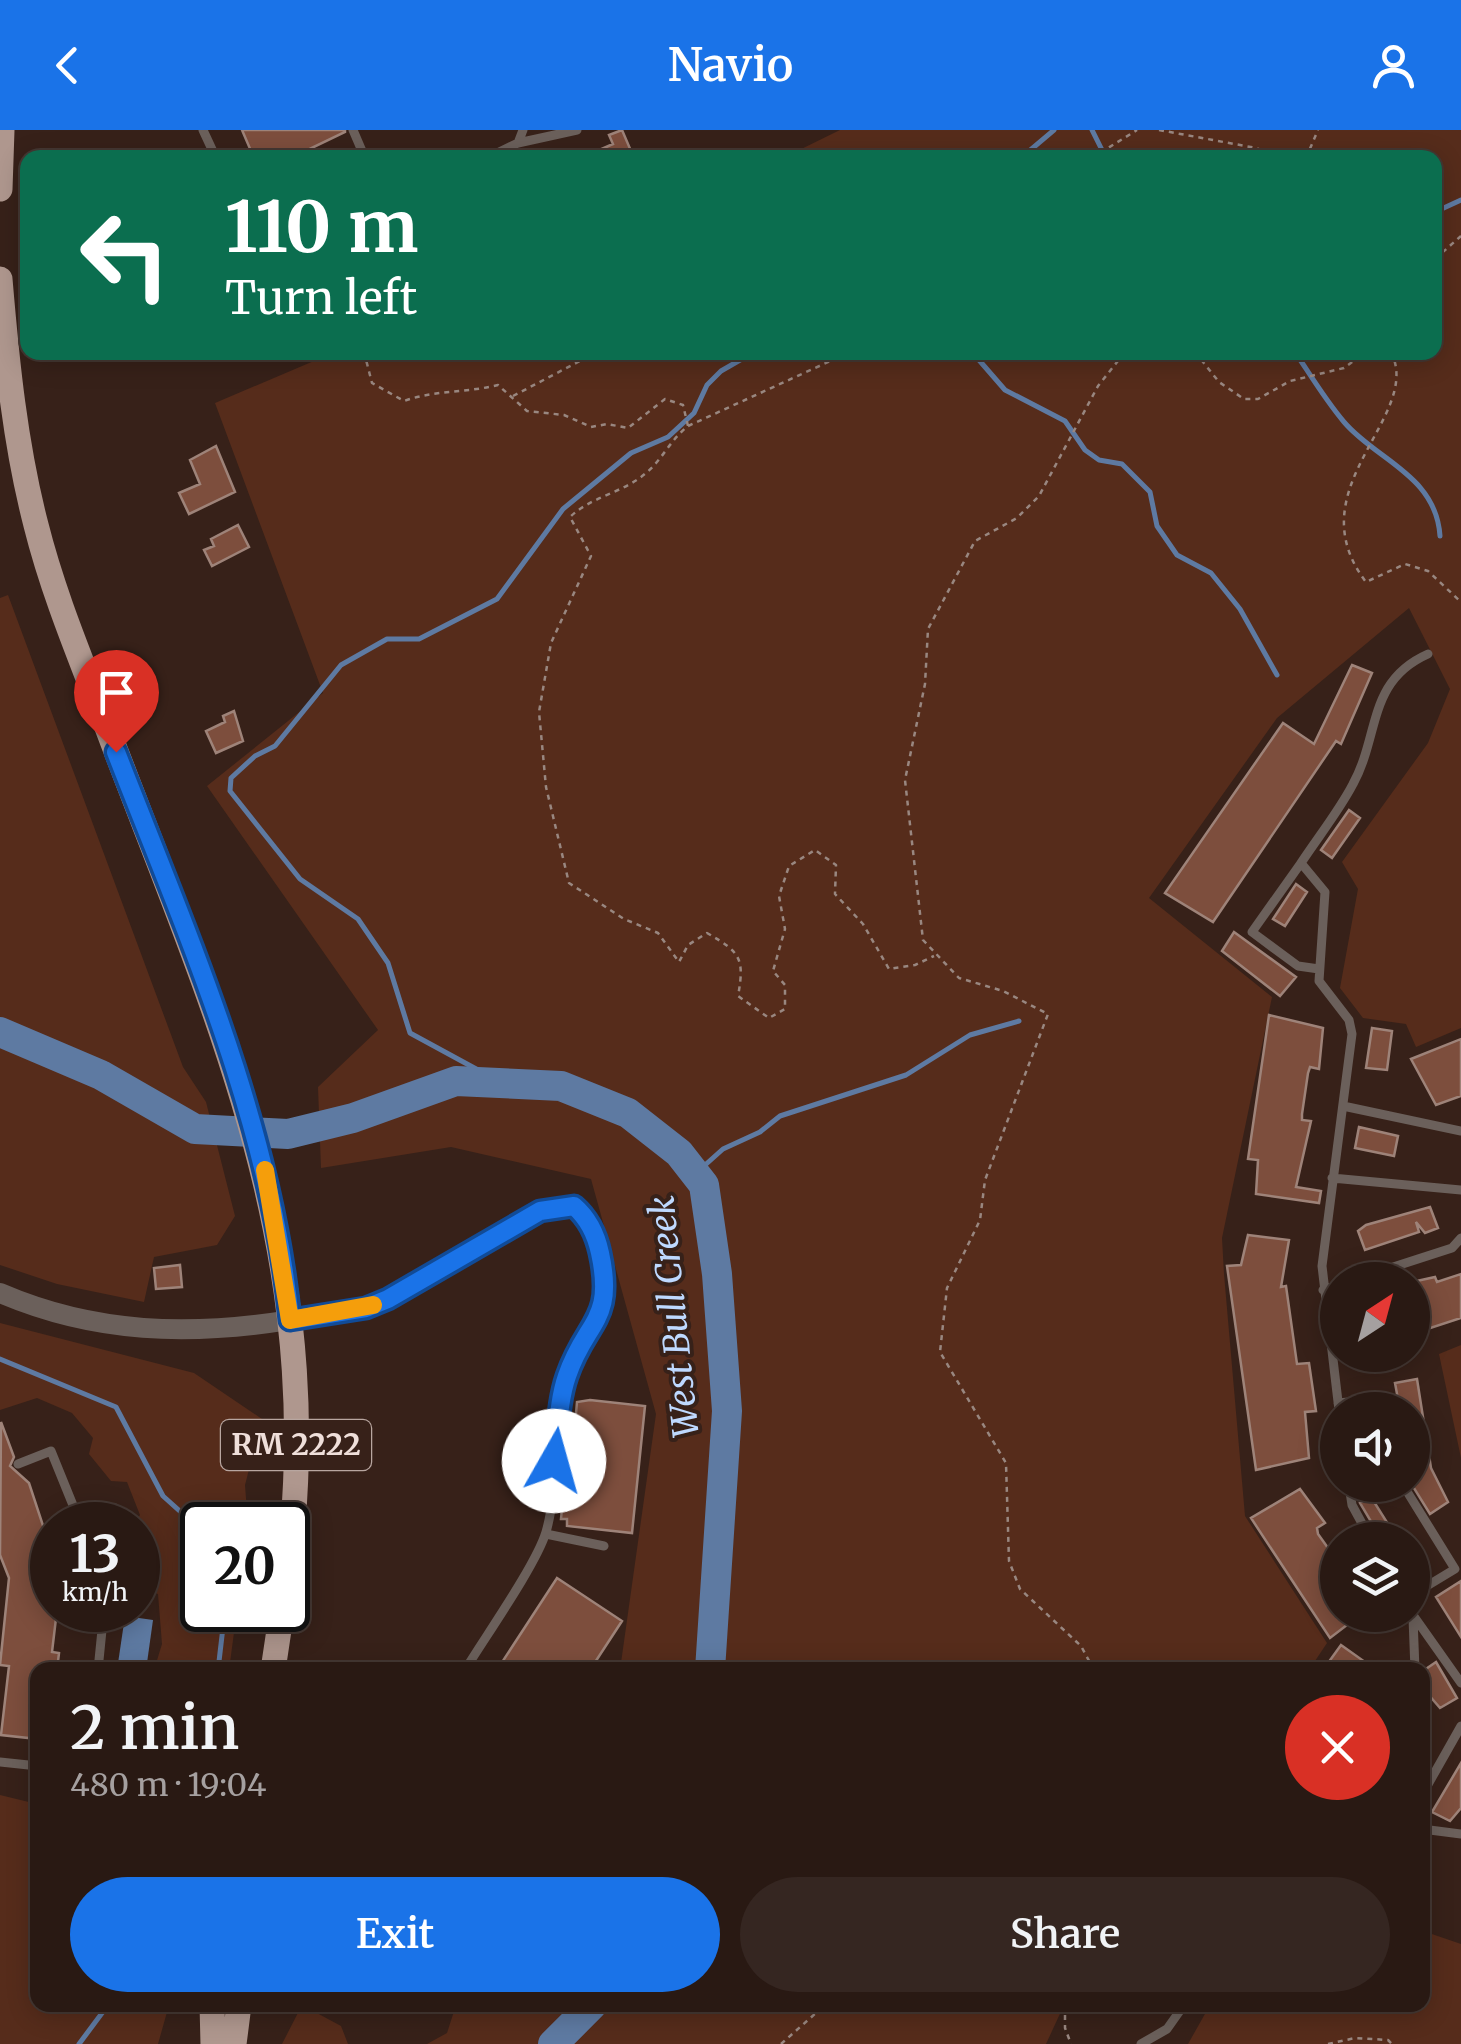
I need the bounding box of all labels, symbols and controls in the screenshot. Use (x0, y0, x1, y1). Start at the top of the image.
text: Navio (668, 37, 793, 93)
icon: back (40, 38, 95, 93)
icon: person (1366, 38, 1421, 93)
text: 110 m (225, 183, 418, 271)
icon: left (60, 190, 190, 320)
text: Turn left (225, 270, 417, 326)
pin (74, 650, 159, 753)
icon: arrive (89, 665, 144, 720)
water label: West Bull Creek (639, 1194, 709, 1440)
north arrow (1320, 1262, 1430, 1372)
map controls (1320, 1262, 1430, 1632)
button: sound (1320, 1392, 1430, 1502)
position arrow (502, 1409, 606, 1513)
road number: RM 2222 (221, 1420, 371, 1470)
speed limit sign: 20 (180, 1502, 310, 1632)
button: layers (1320, 1522, 1430, 1632)
text: 13 (70, 1523, 120, 1586)
text: km/h (62, 1576, 128, 1608)
text: 2 min (70, 1690, 239, 1765)
button: close (1285, 1695, 1390, 1800)
text: 480 m · 19:04 (70, 1765, 266, 1805)
button: Exit (70, 1877, 720, 1992)
button: Share (740, 1877, 1390, 1992)

